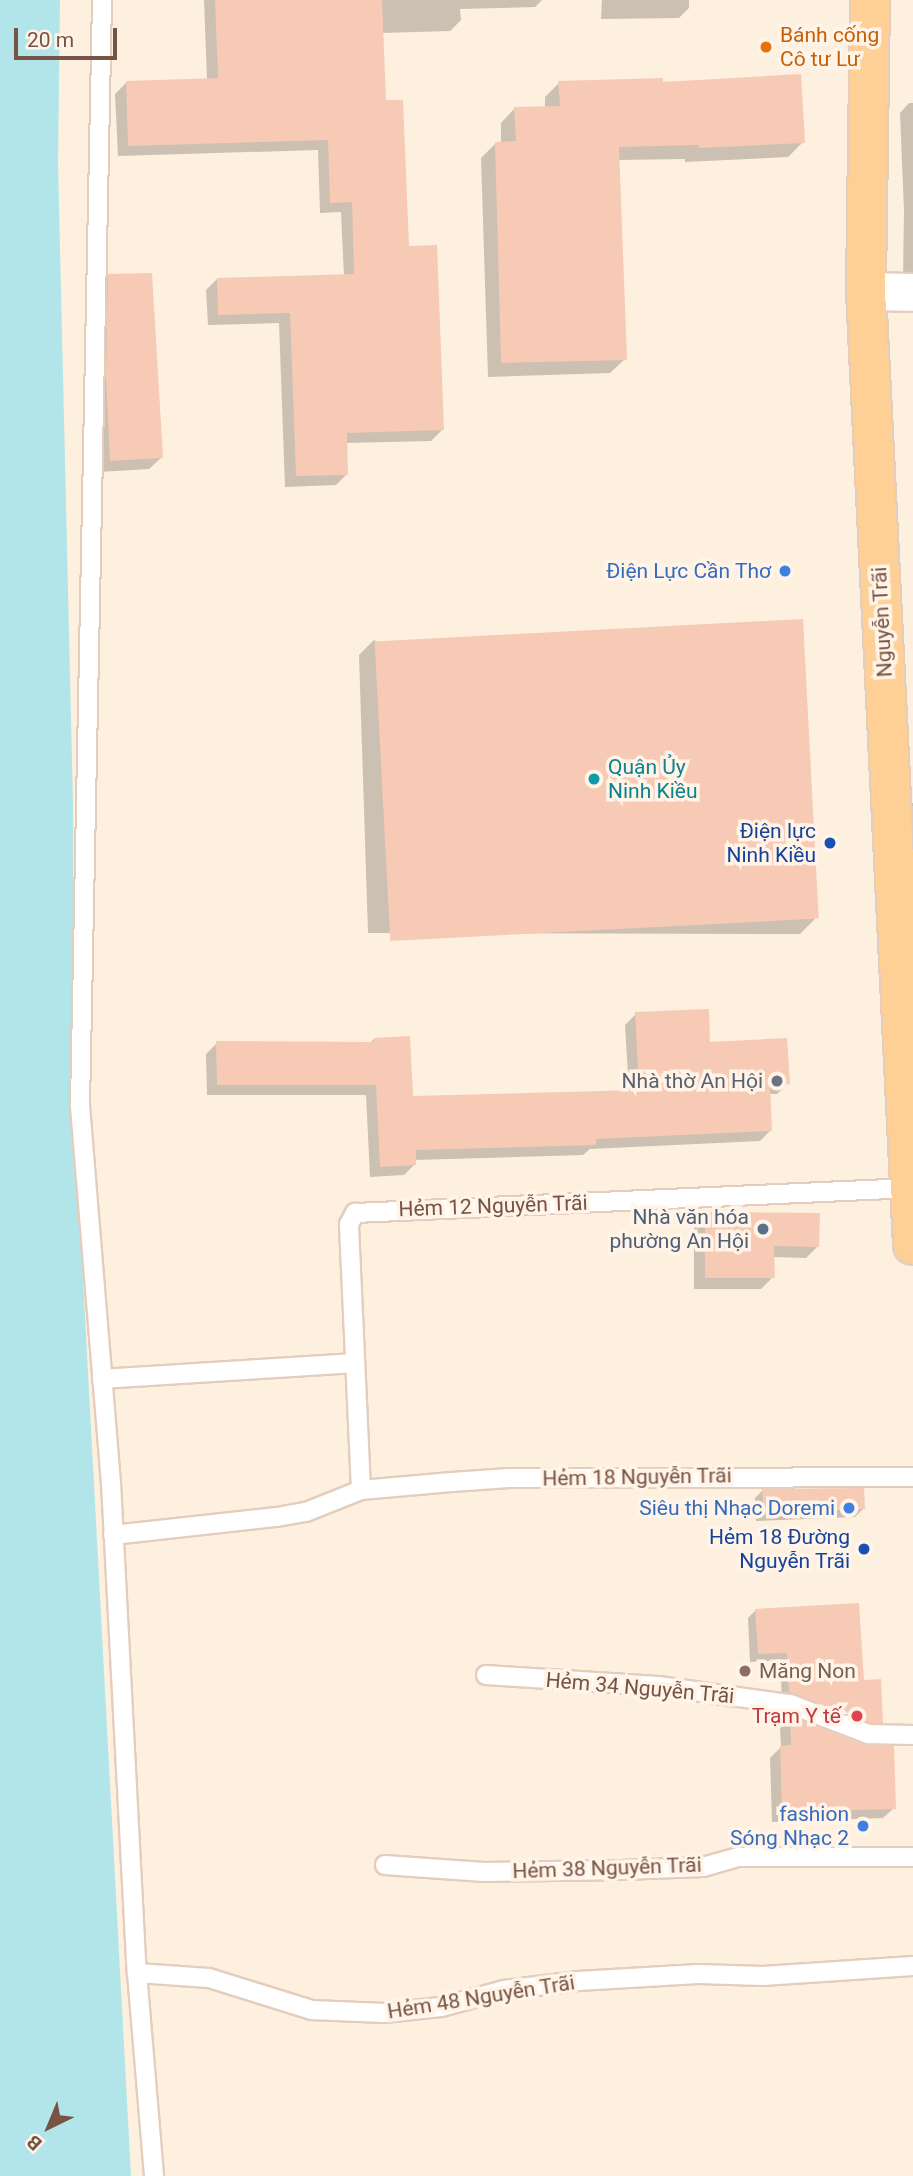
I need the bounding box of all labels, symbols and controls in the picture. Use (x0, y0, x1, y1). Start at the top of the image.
scale bar (18, 14, 121, 58)
place label: Bánh cống Cô tư Lư (780, 22, 879, 72)
text: 20 m (27, 28, 74, 52)
marker: Bánh cống Cô tư Lư (758, 39, 774, 55)
place label: Điện Lực Cần Thơ (606, 558, 771, 584)
marker: Điện Lực Cần Thơ (777, 563, 793, 579)
street label: Nguyễn Trãi (867, 566, 897, 678)
place label: Quận Ủy Ninh Kiều (608, 754, 697, 804)
marker: Quận Ủy Ninh Kiều (586, 771, 602, 787)
place label: Điện lực Ninh Kiều (727, 818, 816, 868)
marker: Điện lực Ninh Kiều (822, 835, 838, 851)
place label: Nhà thờ An Hội (622, 1068, 763, 1094)
marker: Nhà thờ An Hội (769, 1073, 785, 1089)
street label: Hẻm 12 Nguyễn Trãi (398, 1190, 588, 1222)
place label: Nhà văn hóa phường An Hội (609, 1204, 749, 1254)
marker: Nhà văn hóa phường An Hội (755, 1221, 771, 1237)
street label: Hẻm 18 Nguyễn Trãi (542, 1463, 732, 1491)
place label: Siêu thị Nhạc Doremi (639, 1495, 835, 1521)
marker: Siêu thị Nhạc Doremi (841, 1500, 857, 1516)
place label: Hẻm 18 Đường Nguyễn Trãi (709, 1524, 850, 1574)
marker: Hẻm 18 Đường Nguyễn Trãi (856, 1541, 872, 1557)
place label: Măng Non (759, 1658, 856, 1684)
marker: Măng Non (737, 1663, 753, 1679)
street label: Hẻm 34 Nguyễn Trãi (544, 1667, 736, 1709)
place label: Trạm Y tế (752, 1703, 841, 1729)
marker: Trạm Y tế (847, 1706, 867, 1726)
place label: fashion Sóng Nhạc 2 (730, 1801, 849, 1851)
marker: fashion Sóng Nhạc 2 (855, 1818, 871, 1834)
street label: Hẻm 38 Nguyễn Trãi (512, 1852, 702, 1884)
street label: Hẻm 48 Nguyễn Trãi (385, 1970, 577, 2024)
north arrow (14, 2092, 84, 2162)
text: B (22, 2130, 47, 2155)

